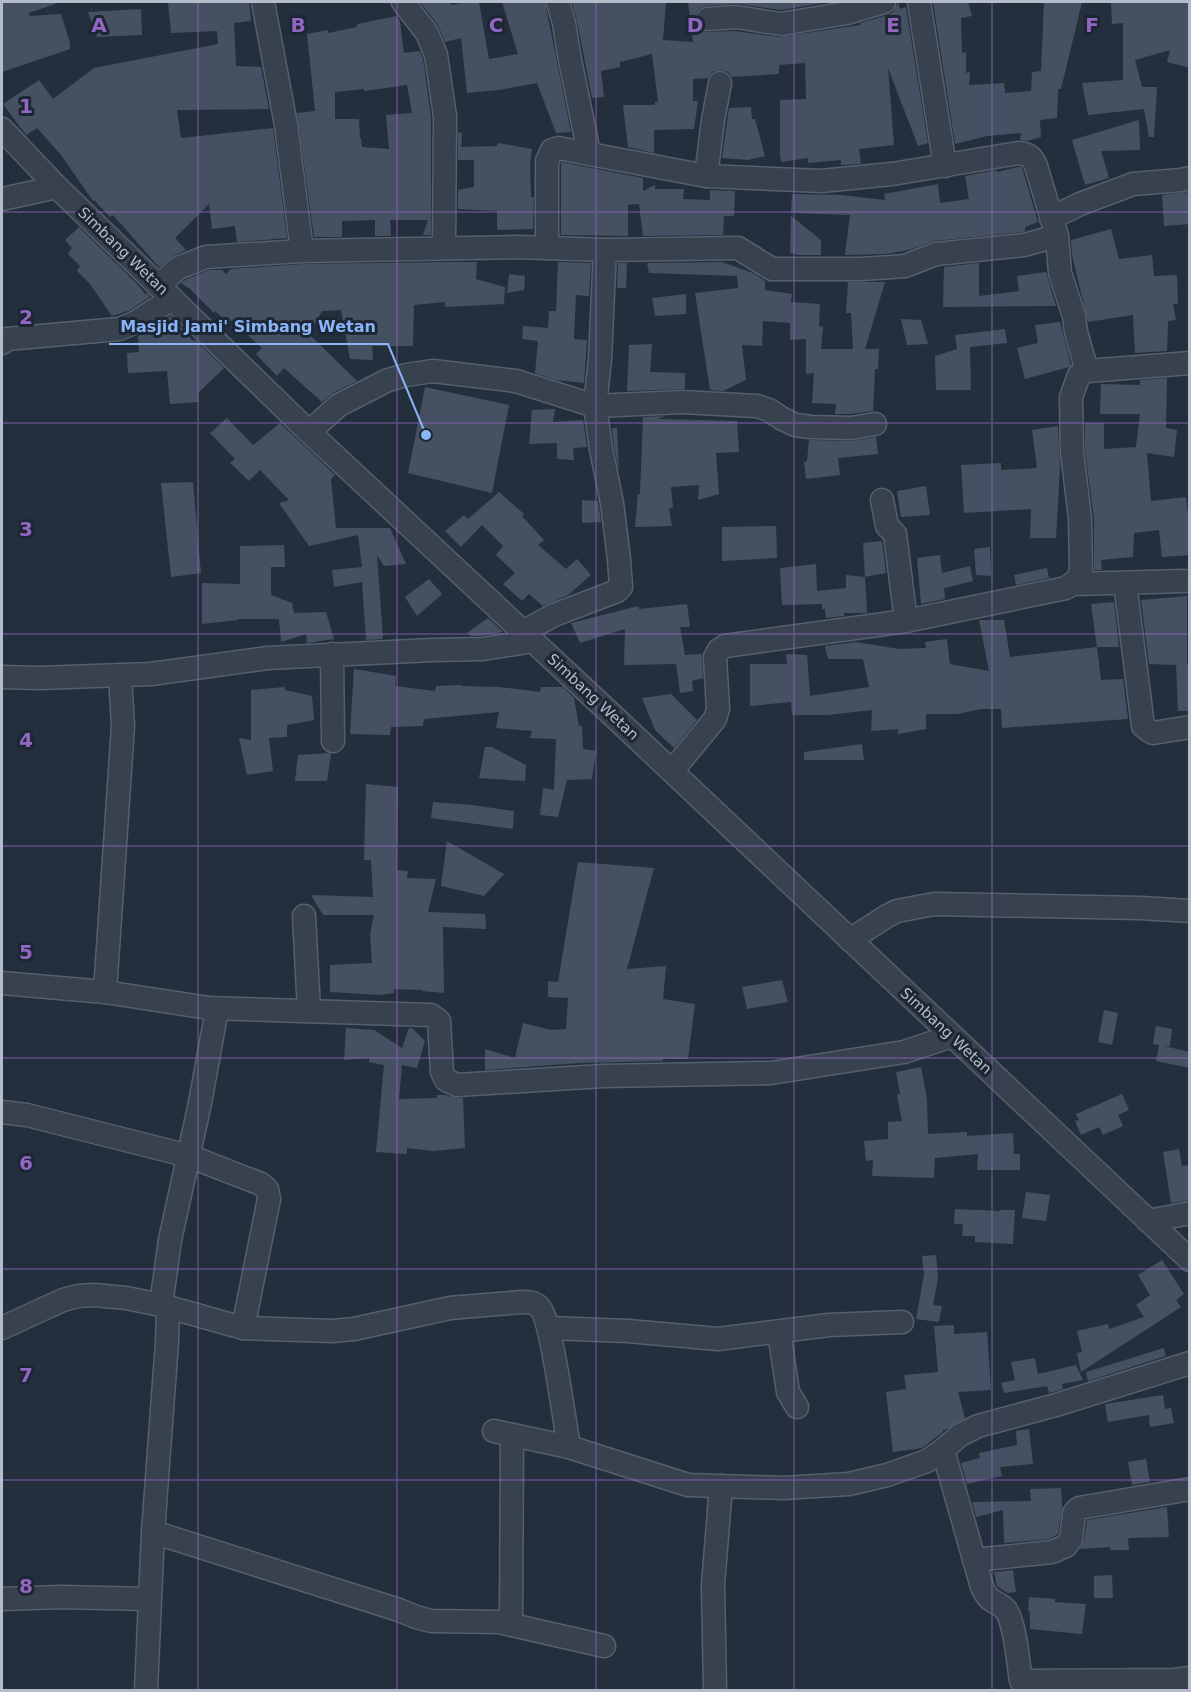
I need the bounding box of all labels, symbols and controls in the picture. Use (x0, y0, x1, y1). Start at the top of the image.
text: A (91, 13, 107, 37)
text: B (290, 13, 306, 37)
text: C (489, 13, 503, 37)
text: D (687, 13, 703, 37)
text: E (886, 13, 900, 37)
text: F (1085, 13, 1099, 37)
text: 1 (19, 94, 33, 118)
street label: Simbang Wetan (74, 203, 172, 299)
text: 2 (19, 305, 33, 329)
callout: Masjid Jami' Simbang Wetan (109, 310, 388, 344)
text: Masjid Jami' Simbang Wetan (120, 317, 376, 336)
text: 3 (19, 517, 33, 541)
street label: Simbang Wetan (544, 650, 642, 744)
text: 4 (19, 728, 33, 752)
text: 5 (19, 940, 33, 964)
street label: Simbang Wetan (897, 984, 995, 1078)
text: 6 (19, 1151, 33, 1175)
text: 7 (19, 1363, 33, 1387)
text: 8 (19, 1574, 33, 1598)

